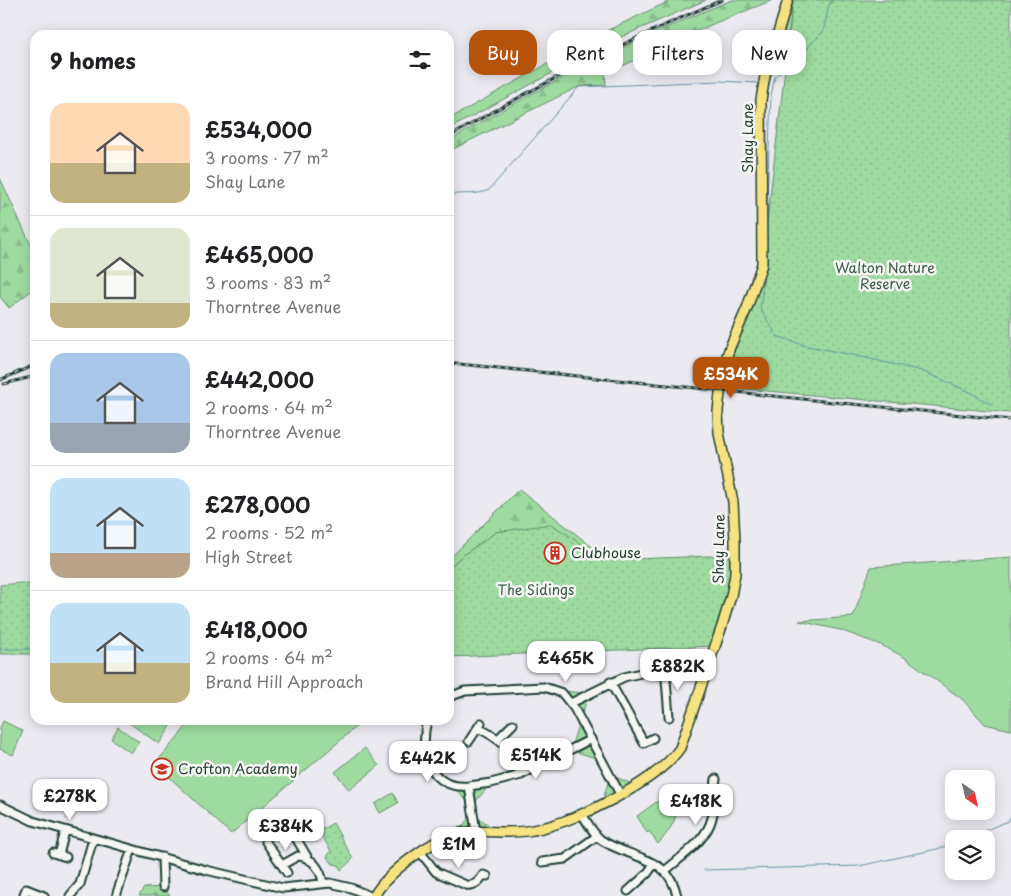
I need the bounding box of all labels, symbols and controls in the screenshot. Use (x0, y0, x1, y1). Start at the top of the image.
chip: Buy (469, 30, 537, 75)
chip: Rent (547, 30, 623, 75)
chip: Filters (633, 30, 722, 75)
chip: New (732, 30, 806, 75)
text: 9 homes (50, 44, 136, 76)
icon: filters (406, 46, 434, 74)
street label: Shay Lane (737, 103, 758, 173)
text: £534,000 (205, 113, 312, 145)
icon: home (90, 123, 150, 183)
text: 3 rooms · 77 m² (205, 145, 329, 169)
text: Shay Lane (205, 169, 285, 193)
text: £465,000 (205, 238, 314, 270)
icon: home (90, 248, 150, 308)
park label: Walton Nature Reserve (835, 257, 935, 294)
text: 3 rooms · 83 m² (205, 270, 331, 294)
text: Thorntree Avenue (205, 294, 341, 318)
pin: £534K (696, 356, 766, 399)
text: £534K (704, 361, 758, 385)
text: £442,000 (205, 363, 314, 395)
icon: home (90, 373, 150, 433)
text: 2 rooms · 64 m² (205, 395, 333, 419)
text: Thorntree Avenue (205, 419, 341, 443)
text: £278,000 (205, 488, 310, 520)
icon: home (90, 498, 150, 558)
street label: Shay Lane (707, 513, 730, 584)
text: 2 rooms · 52 m² (205, 520, 333, 544)
building icon: Clubhouse (543, 541, 567, 565)
place label: Clubhouse (571, 542, 641, 563)
text: High Street (205, 544, 293, 568)
park label: The Sidings (497, 579, 575, 600)
text: £418,000 (205, 613, 308, 645)
icon: home (90, 623, 150, 683)
pin: £465K (531, 640, 601, 683)
text: 2 rooms · 64 m² (205, 645, 333, 669)
text: £465K (538, 645, 594, 669)
pin: £882K (643, 648, 713, 691)
text: £882K (651, 653, 705, 677)
text: Brand Hill Approach (205, 669, 363, 693)
pin: £514K (501, 738, 571, 780)
pin: £442K (393, 740, 463, 783)
text: £514K (510, 742, 562, 766)
text: £442K (400, 745, 456, 769)
school or university icon: Crofton Academy (150, 757, 174, 781)
place label: Crofton Academy (178, 758, 298, 779)
north arrow (945, 770, 995, 820)
map controls (945, 770, 995, 880)
pin: £278K (35, 778, 105, 821)
text: £278K (43, 783, 97, 807)
pin: £418K (661, 784, 731, 826)
text: £418K (670, 788, 722, 812)
pin: £384K (251, 808, 321, 851)
text: £384K (259, 813, 313, 837)
pin: £1M (435, 826, 483, 869)
button: layers (945, 830, 995, 880)
text: £1M (442, 831, 476, 855)

